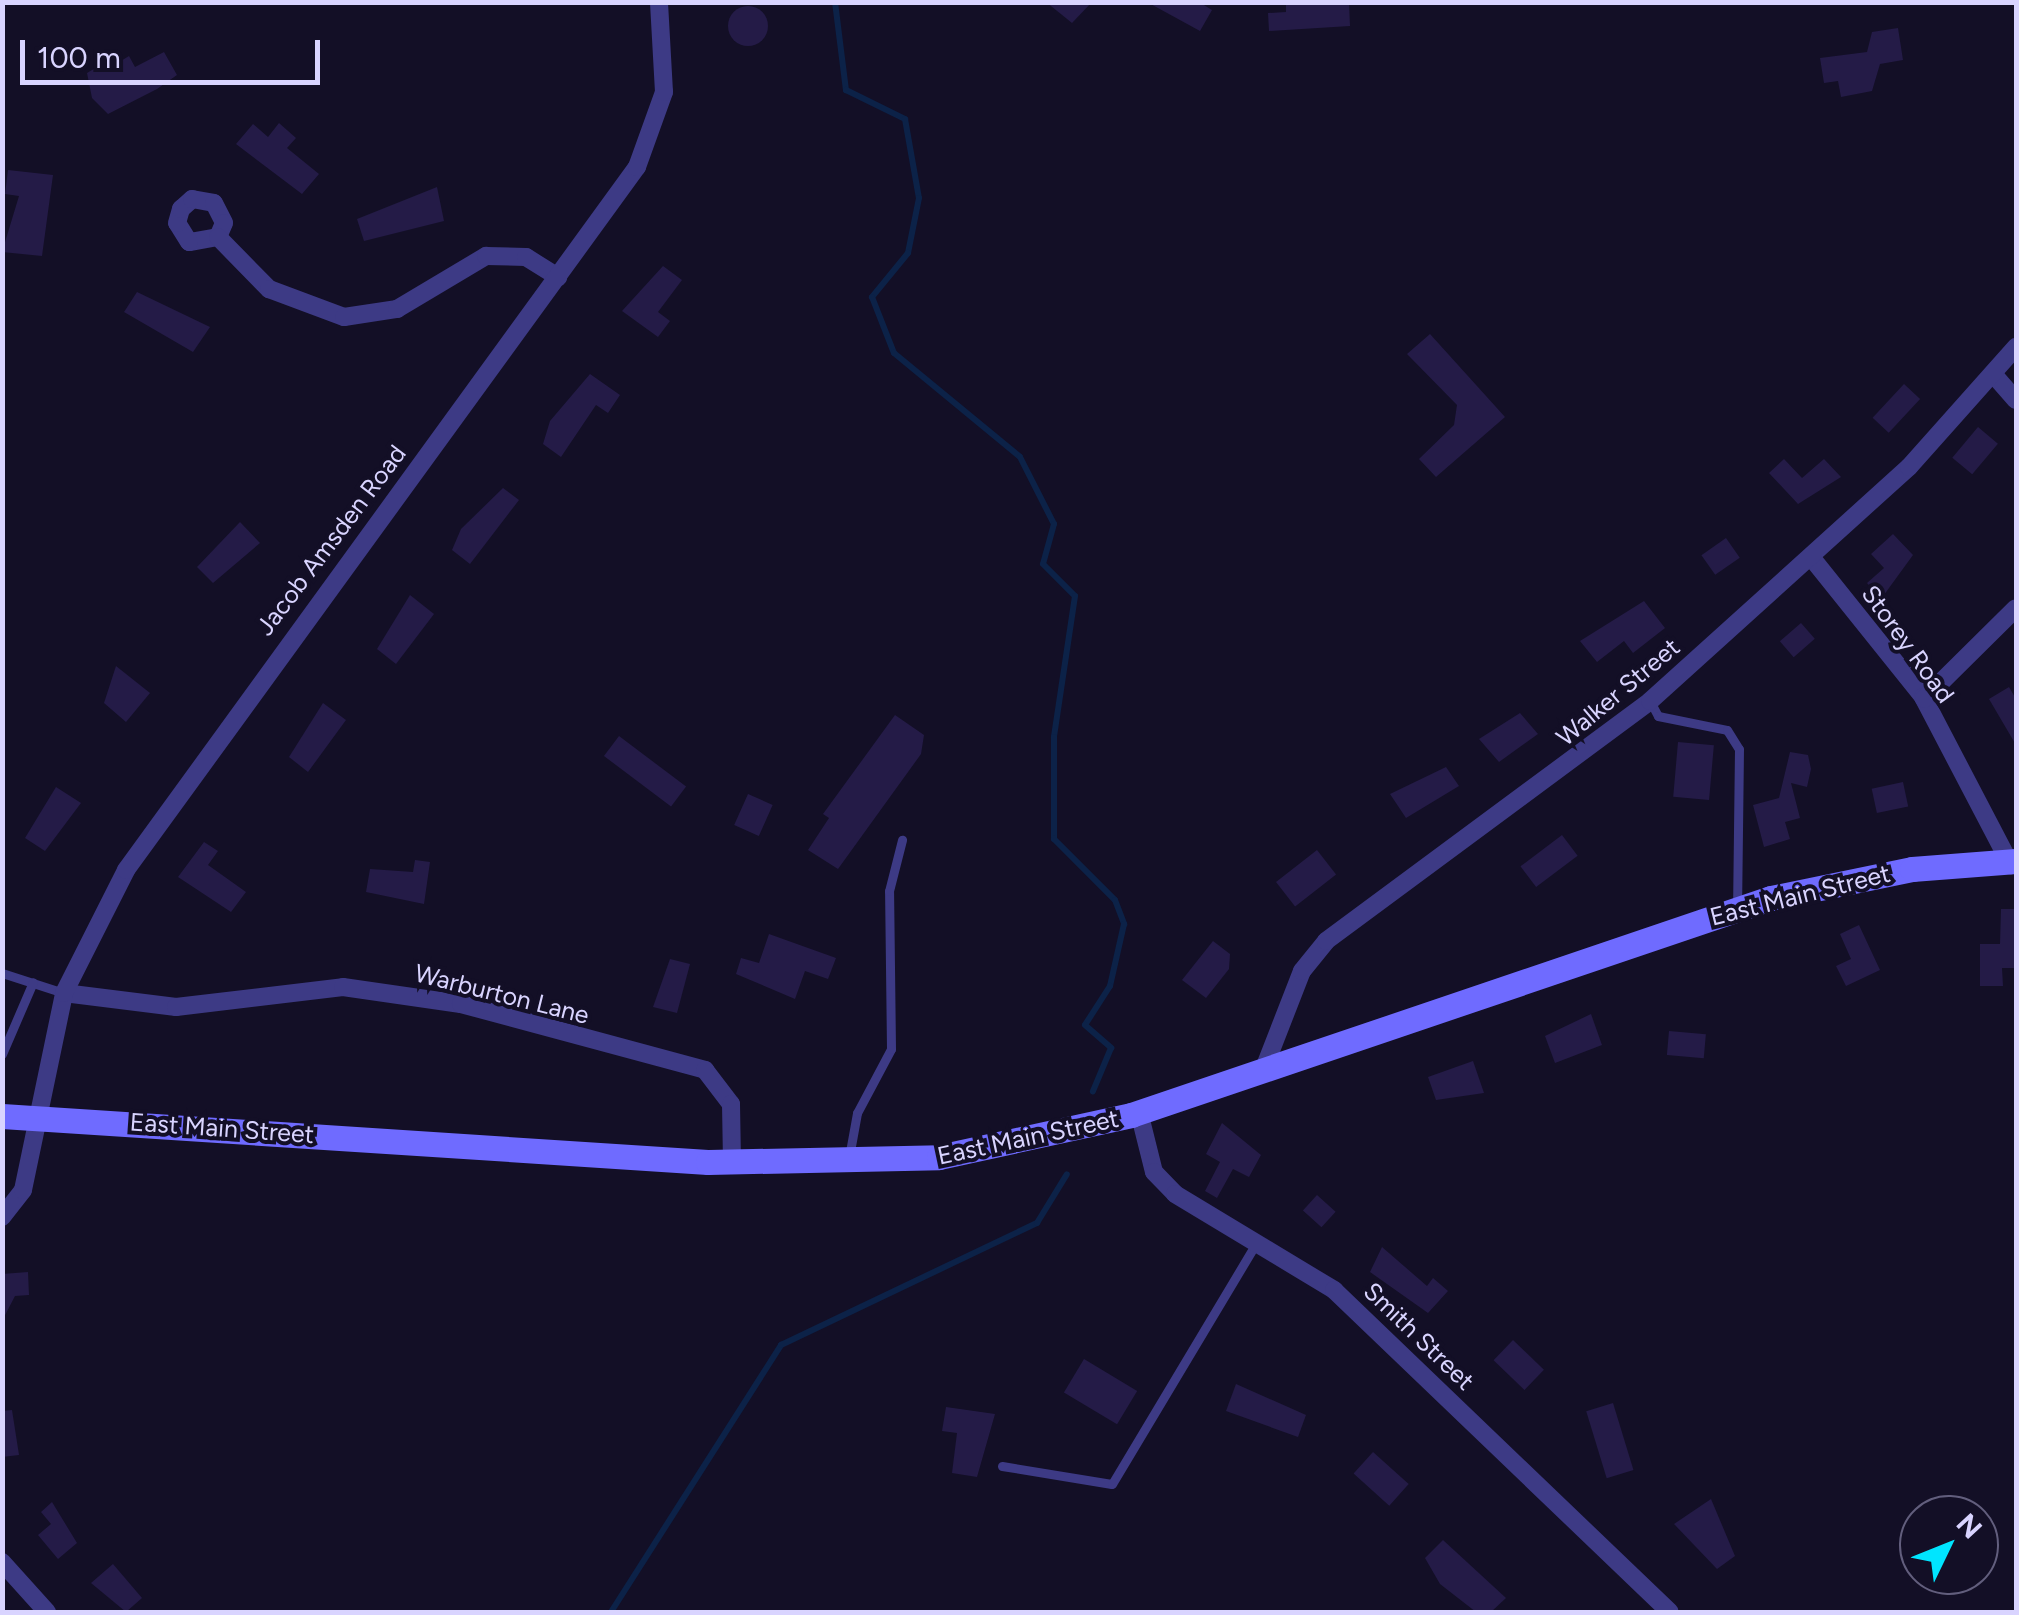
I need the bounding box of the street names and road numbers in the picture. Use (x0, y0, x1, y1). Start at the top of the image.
street label: Jacob Amsden Road (250, 439, 412, 641)
street label: Storey Road (1855, 579, 1961, 709)
street label: Walker Street (1550, 632, 1686, 752)
street label: East Main Street (1707, 858, 1893, 932)
street label: Warburton Lane (412, 958, 592, 1030)
street label: East Main Street (935, 1103, 1121, 1171)
street label: East Main Street (129, 1107, 315, 1149)
street label: Smith Street (1358, 1276, 1480, 1396)

